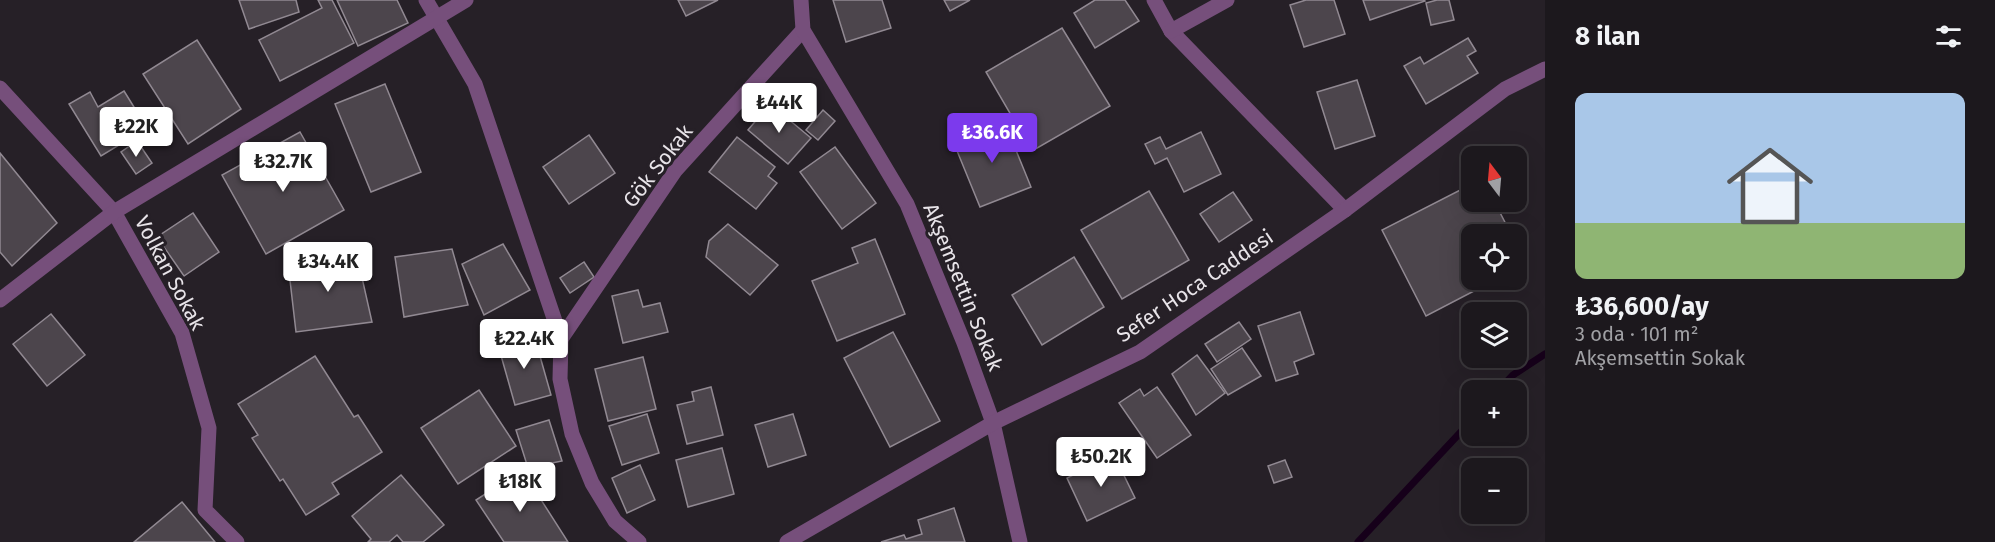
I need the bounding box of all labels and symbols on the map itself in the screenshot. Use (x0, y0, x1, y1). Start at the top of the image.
pin: ₺44K (743, 83, 815, 134)
pin: ₺22K (100, 107, 172, 158)
pin: ₺36.6K (943, 113, 1041, 164)
street label: Gök Sokak (618, 119, 699, 213)
pin: ₺32.7K (234, 142, 332, 193)
north arrow (1461, 146, 1527, 212)
street label: Akşemsettin Sokak (918, 199, 1009, 375)
street label: Volkan Sokak (129, 211, 211, 335)
street label: Sefer Hoca Caddesi (1112, 224, 1278, 348)
pin: ₺34.4K (279, 242, 377, 293)
pin: ₺22.4K (475, 319, 573, 370)
pin: ₺50.2K (1052, 437, 1150, 488)
pin: ₺18K (484, 462, 556, 513)

